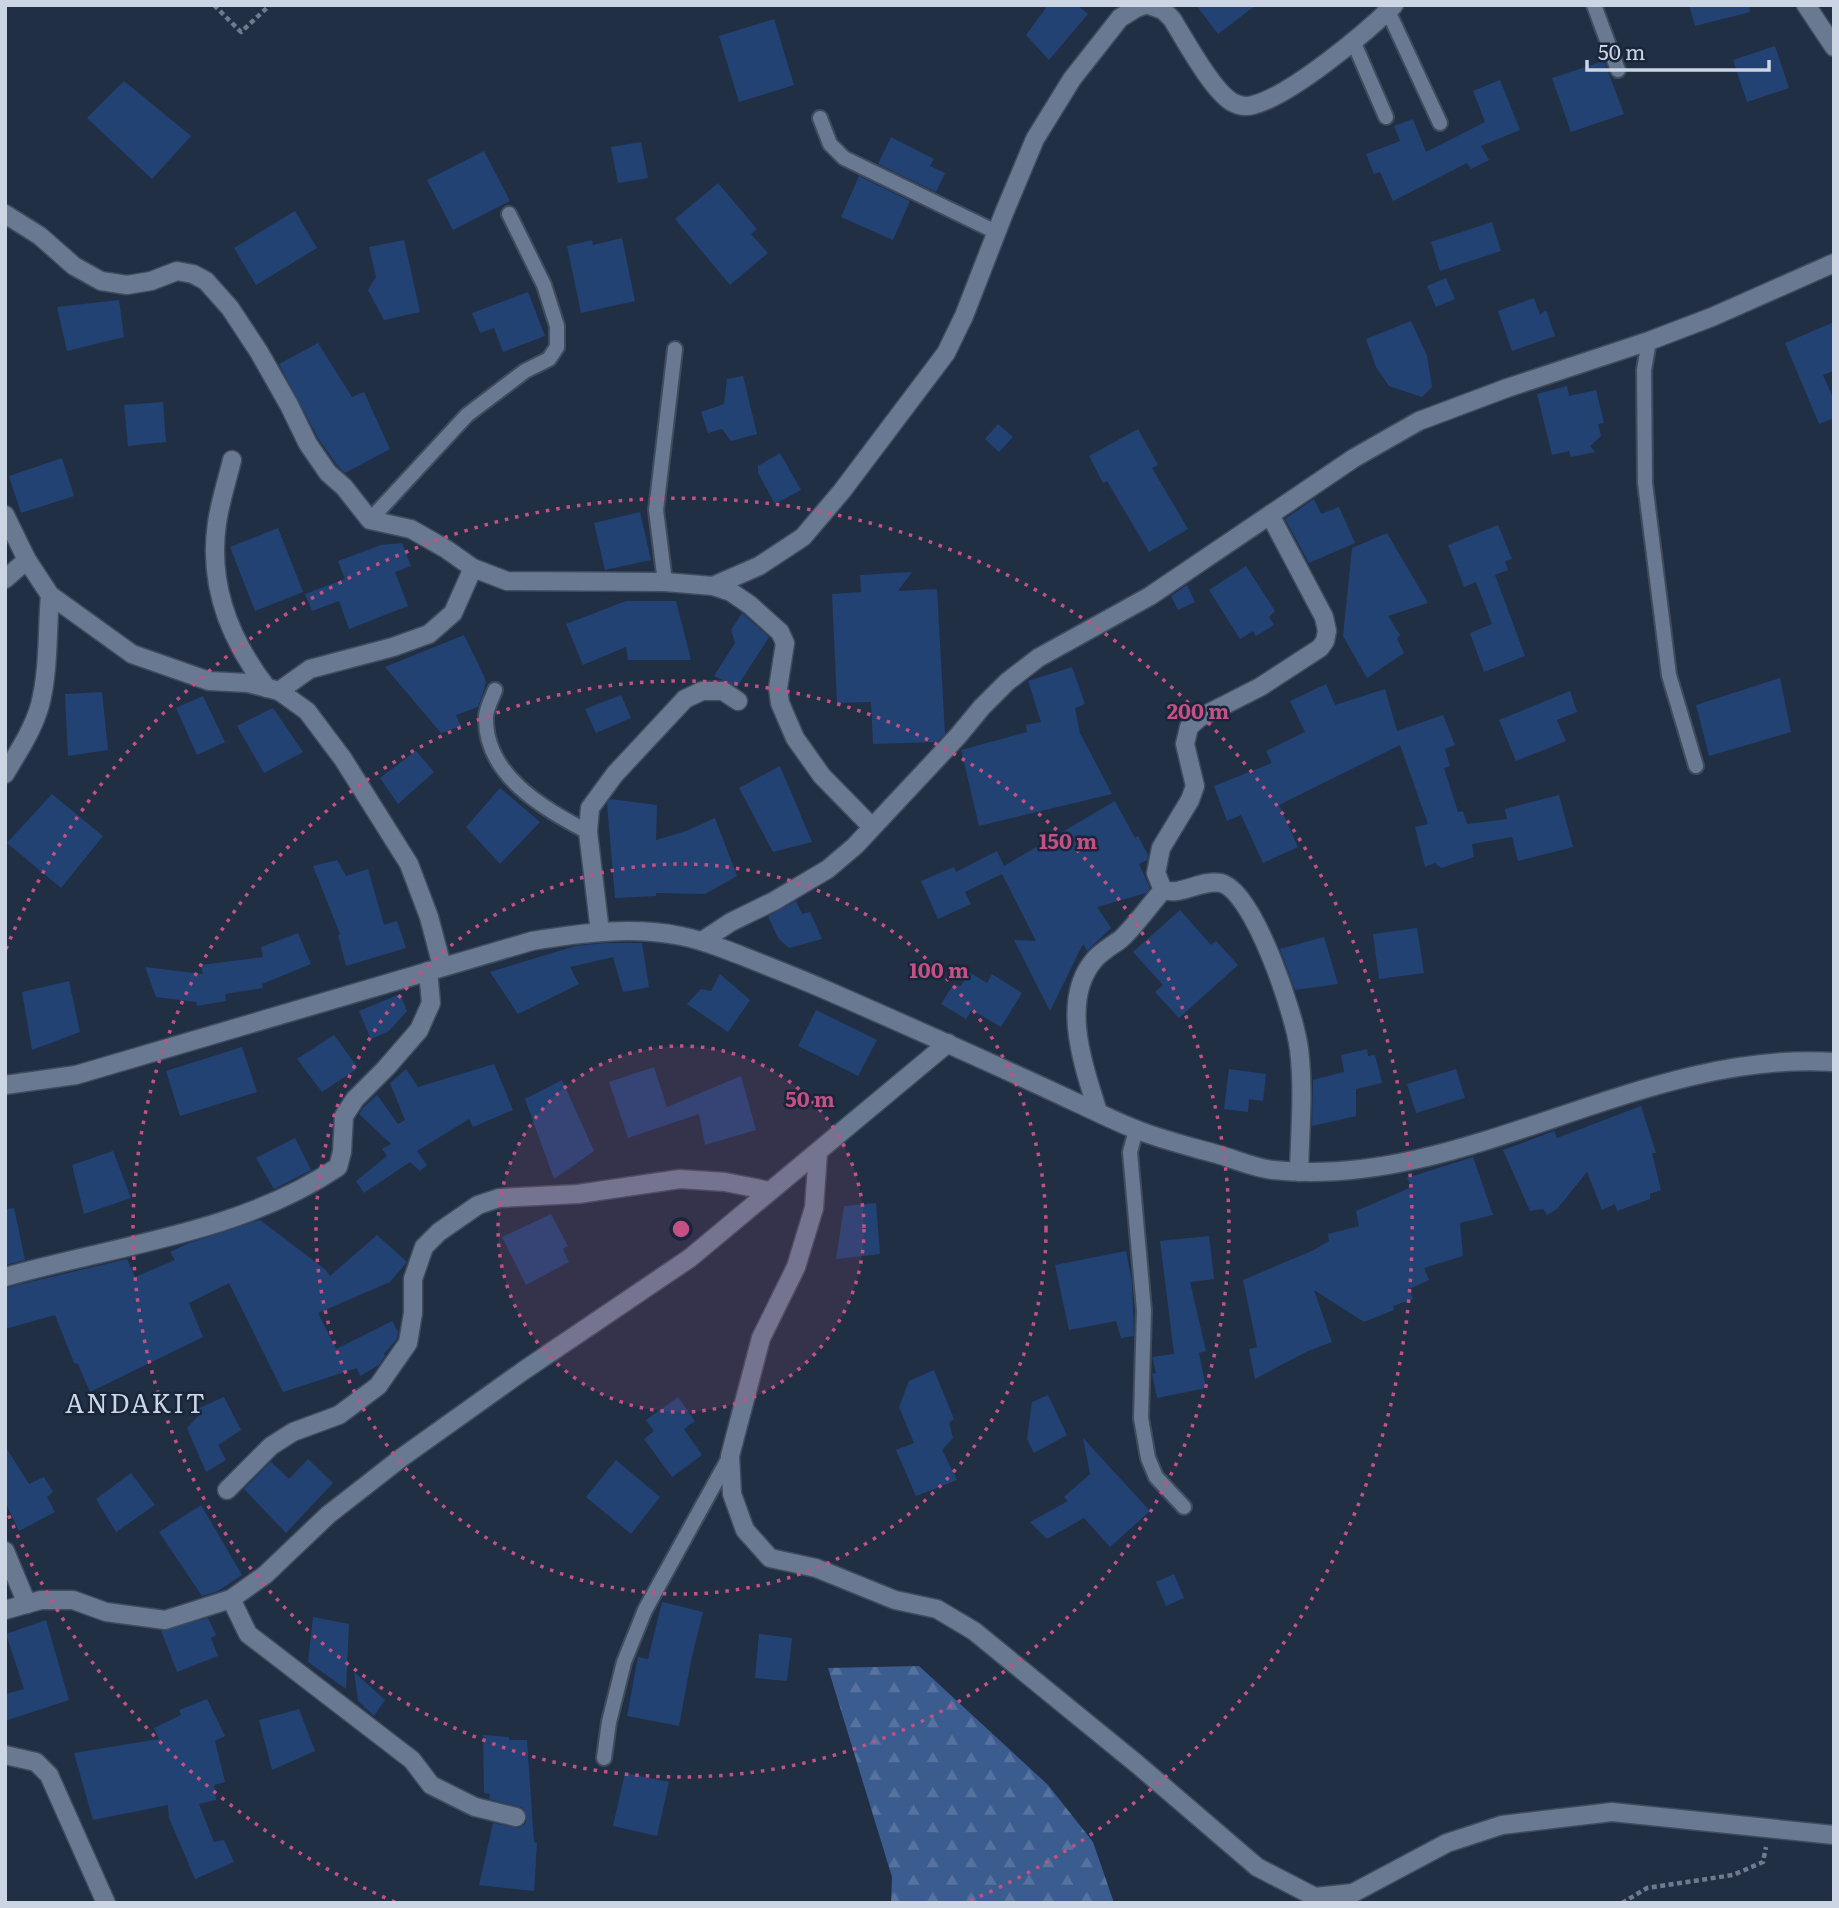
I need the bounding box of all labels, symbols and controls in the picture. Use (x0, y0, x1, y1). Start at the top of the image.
scale bar (1587, 28, 1769, 72)
text: 50 m (1598, 35, 1645, 66)
text: 200 m (1167, 694, 1229, 725)
text: 150 m (1039, 824, 1097, 855)
text: 100 m (909, 953, 969, 984)
text: 50 m (785, 1082, 835, 1113)
centre of rings (669, 1217, 693, 1241)
district label: ANDAKIT (65, 1382, 207, 1421)

